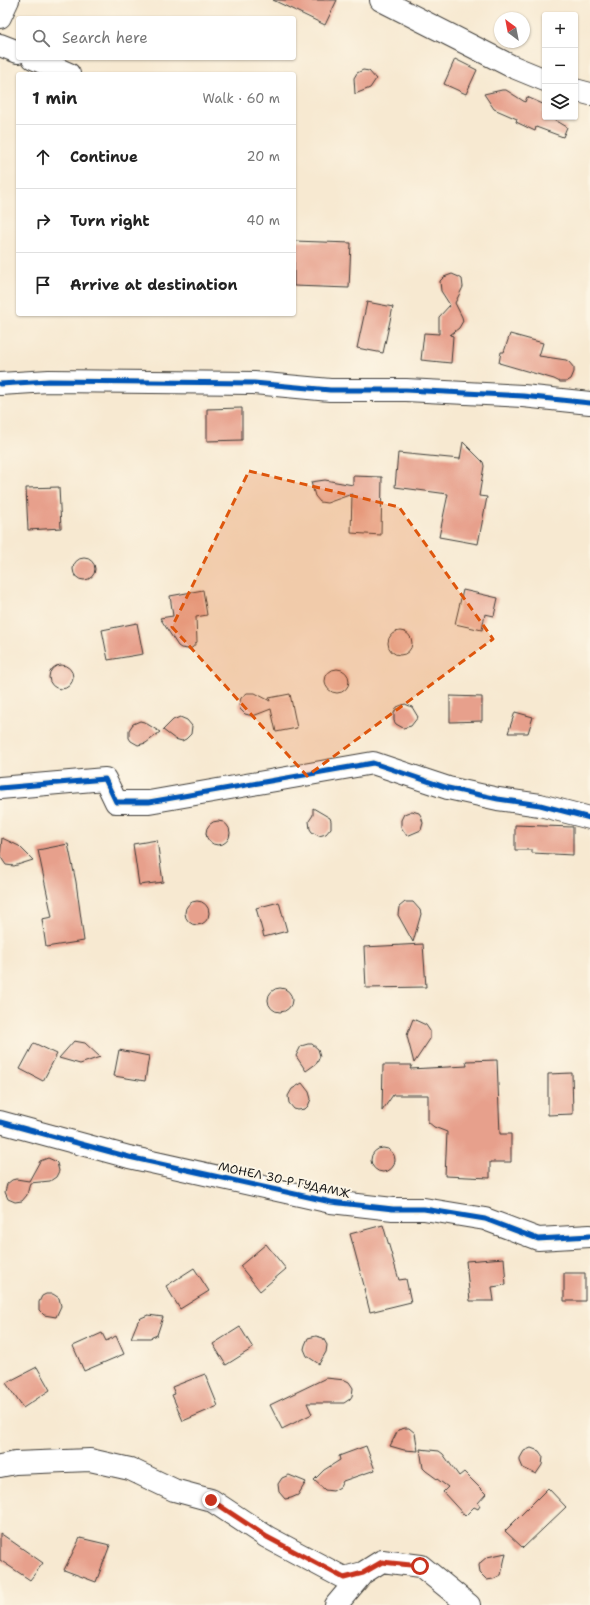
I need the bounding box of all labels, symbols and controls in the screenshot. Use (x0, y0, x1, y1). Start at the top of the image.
north arrow (494, 12, 530, 48)
map controls (542, 12, 578, 120)
button: + (542, 12, 578, 48)
search box (16, 16, 296, 60)
icon: search (30, 27, 52, 49)
text: Search here (62, 28, 148, 48)
button: − (542, 48, 578, 84)
button: layers (542, 84, 578, 120)
text: 1 min (32, 87, 77, 109)
text: Walk · 60 m (203, 90, 280, 107)
icon: ahead (32, 146, 54, 168)
text: Continue (70, 147, 138, 167)
text: 20 m (247, 148, 280, 165)
icon: right (32, 210, 54, 232)
text: Turn right (70, 211, 150, 231)
text: 40 m (246, 212, 280, 229)
icon: arrive (32, 274, 54, 296)
text: Arrive at destination (70, 275, 238, 295)
street label: МОНЕЛ 30-Р ГУДАМЖ (217, 1158, 352, 1202)
route end (202, 1491, 220, 1509)
route start (411, 1557, 429, 1575)

